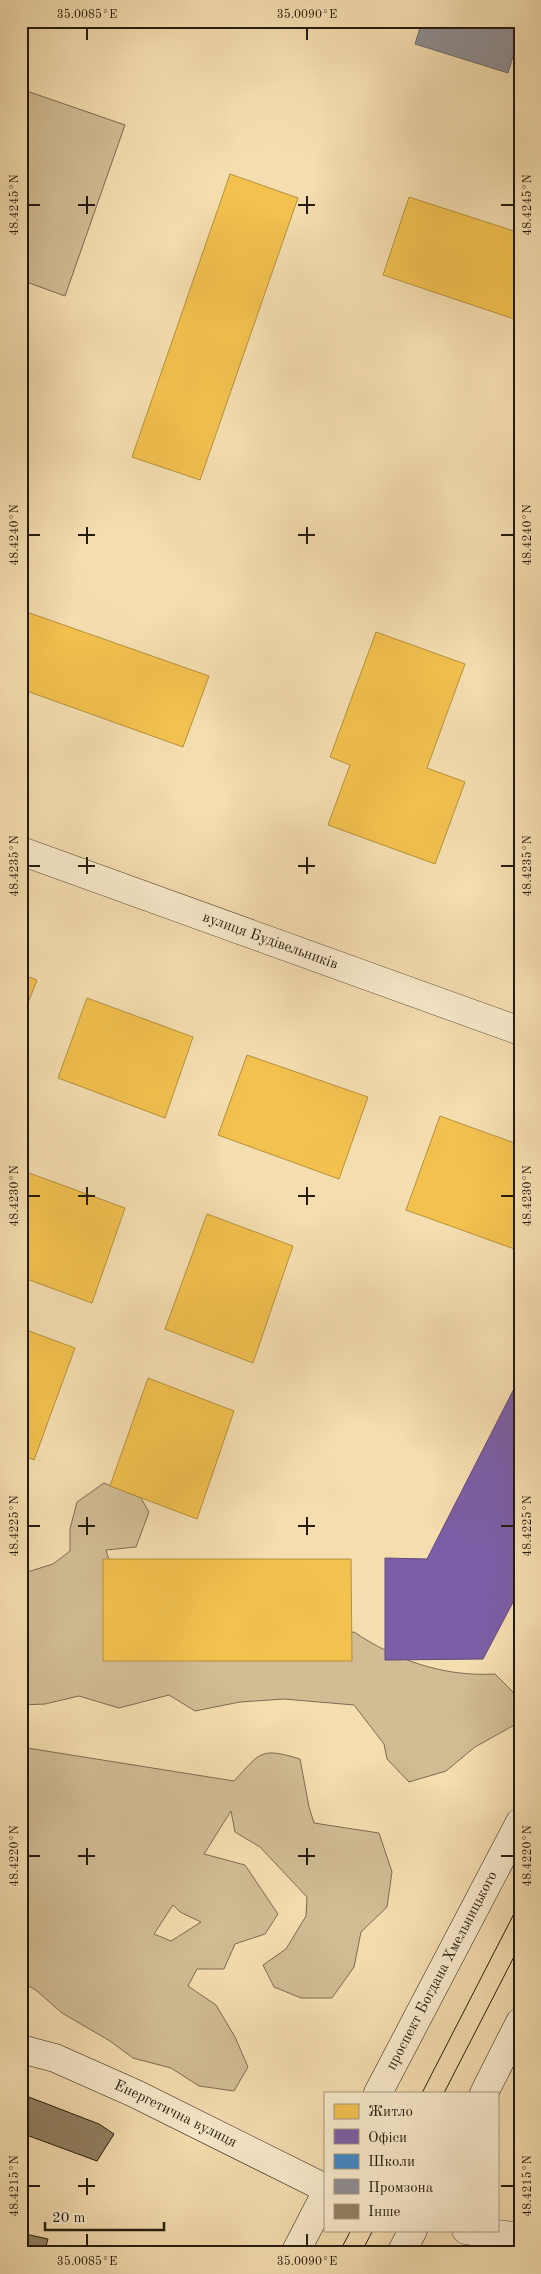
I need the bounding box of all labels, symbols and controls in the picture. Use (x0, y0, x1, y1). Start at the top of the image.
text: 35.0085°E (57, 8, 117, 21)
text: 35.0090°E (277, 8, 337, 21)
text: 48.4245°N (8, 174, 21, 236)
text: 48.4245°N (521, 174, 534, 236)
text: 48.4240°N (9, 504, 21, 566)
text: 48.4240°N (522, 504, 534, 566)
text: 48.4235°N (8, 835, 21, 897)
text: 48.4235°N (521, 835, 534, 897)
street label: вулиця Будівельників (201, 910, 340, 972)
text: 48.4230°N (9, 1165, 21, 1227)
text: 48.4230°N (522, 1165, 534, 1227)
text: 48.4225°N (8, 1495, 21, 1557)
text: 48.4225°N (521, 1495, 534, 1557)
text: 48.4220°N (9, 1825, 21, 1887)
text: 48.4220°N (522, 1825, 534, 1887)
street label: проспект Богдана Хмельницького (384, 1869, 500, 2073)
street label: Енергетична вулиця (112, 2078, 239, 2150)
legend (324, 2092, 498, 2232)
text: Житло (368, 2105, 413, 2120)
text: Офіси (368, 2131, 407, 2146)
text: 48.4215°N (8, 2155, 21, 2217)
text: Школи (368, 2155, 415, 2170)
text: 48.4215°N (521, 2155, 534, 2217)
text: Промзона (368, 2181, 434, 2196)
scale bar (45, 2199, 164, 2231)
text: Інше (368, 2205, 401, 2220)
text: 20 m (52, 2211, 86, 2226)
text: 35.0085°E (57, 2255, 117, 2268)
text: 35.0090°E (277, 2255, 337, 2268)

